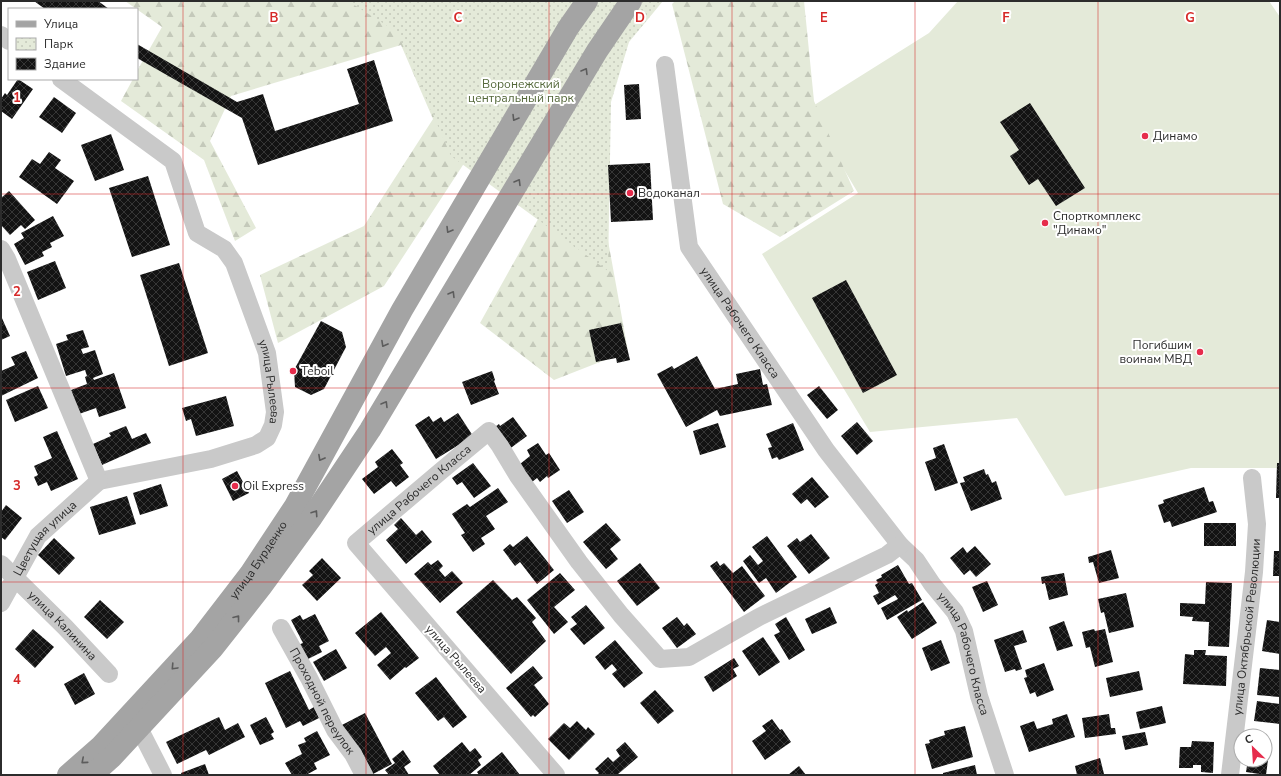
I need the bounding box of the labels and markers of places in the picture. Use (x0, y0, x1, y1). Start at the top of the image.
place label: Динамо (1153, 128, 1198, 144)
marker: Динамо (1140, 131, 1150, 141)
place label: Водоканал (638, 185, 700, 201)
marker: Водоканал (625, 188, 635, 198)
place label: Спорткомплекс "Динамо" (1053, 208, 1141, 238)
marker: Спорткомплекс "Динамо" (1040, 218, 1050, 228)
place label: Погибшим воинам МВД (1119, 337, 1193, 367)
marker: Погибшим воинам МВД (1195, 347, 1205, 357)
place label: Teboil (301, 363, 334, 379)
marker: Teboil (288, 366, 298, 376)
place label: Oil Express (243, 478, 304, 494)
marker: Oil Express (230, 481, 240, 491)

